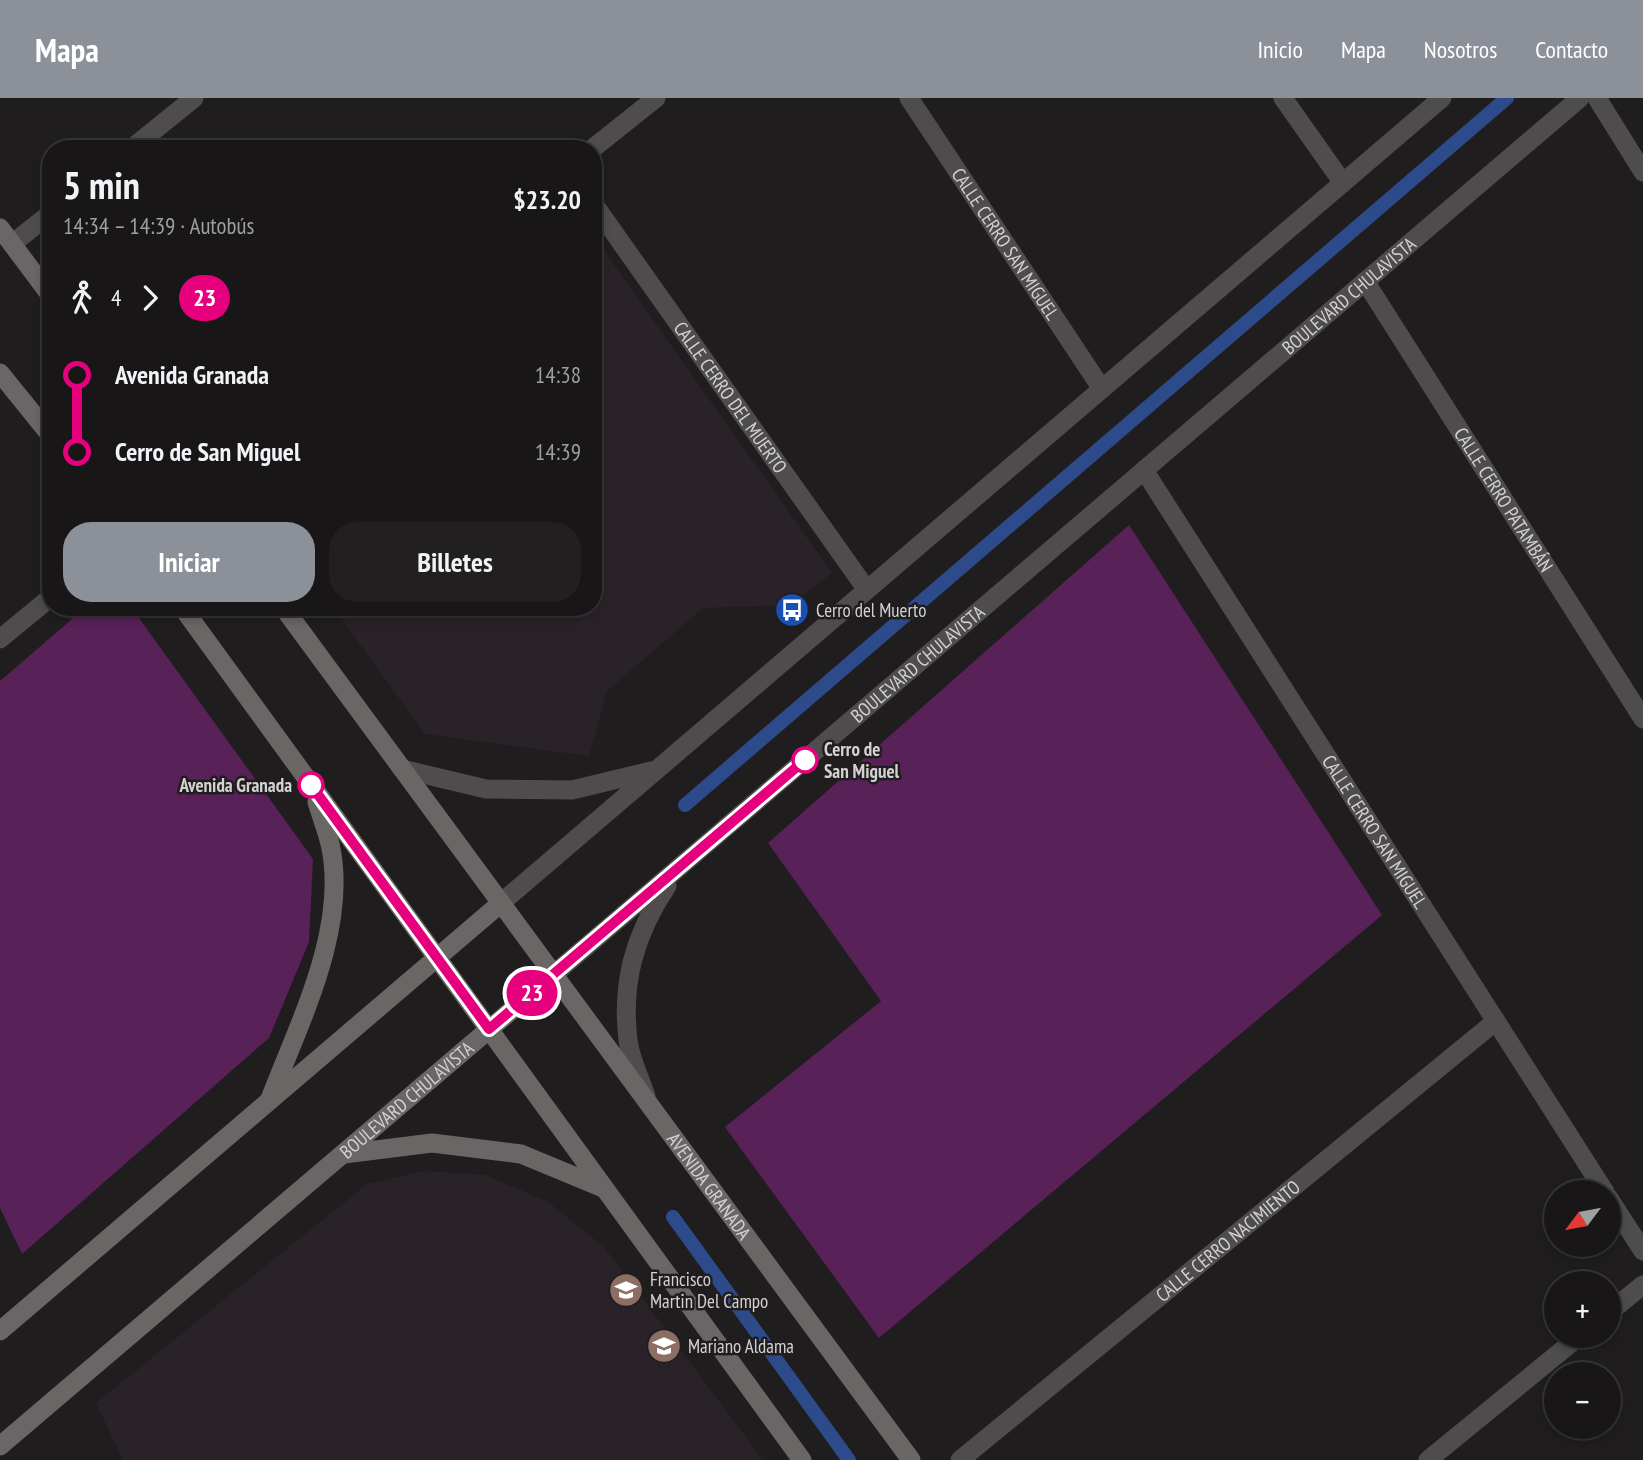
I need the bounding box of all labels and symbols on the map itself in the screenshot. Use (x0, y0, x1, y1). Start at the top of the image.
street label: CALLE CERRO SAN MIGUEL (947, 163, 1065, 325)
street label: BOULEVARD CHULAVISTA (1277, 232, 1421, 359)
street label: CALLE CERRO DEL MUERTO (669, 317, 792, 478)
street label: CALLE CERRO PATAMBÁN (1449, 423, 1559, 576)
bus stop icon: Cerro del Muerto (773, 591, 811, 629)
place label: Cerro del Muerto (816, 598, 926, 622)
street label: BOULEVARD CHULAVISTA (846, 600, 989, 727)
place label: Cerro de San Miguel (824, 737, 900, 783)
marker: Cerro de San Miguel (792, 747, 818, 773)
street label: CALLE CERRO SAN MIGUEL (1317, 750, 1433, 913)
marker: Avenida Granada (298, 772, 324, 798)
place label: Avenida Granada (178, 773, 292, 797)
line badge: 23 (500, 970, 564, 1016)
street label: BOULEVARD CHULAVISTA (335, 1036, 478, 1163)
street label: AVENIDA GRANADA (662, 1128, 757, 1244)
street label: CALLE CERRO NACIMIENTO (1151, 1175, 1305, 1307)
north arrow (1544, 1180, 1620, 1256)
place label: Francisco Martin Del Campo (650, 1267, 768, 1313)
school or university icon: Francisco Martin Del Campo (607, 1271, 645, 1309)
school or university icon: Mariano Aldama (645, 1327, 683, 1365)
place label: Mariano Aldama (688, 1334, 794, 1358)

